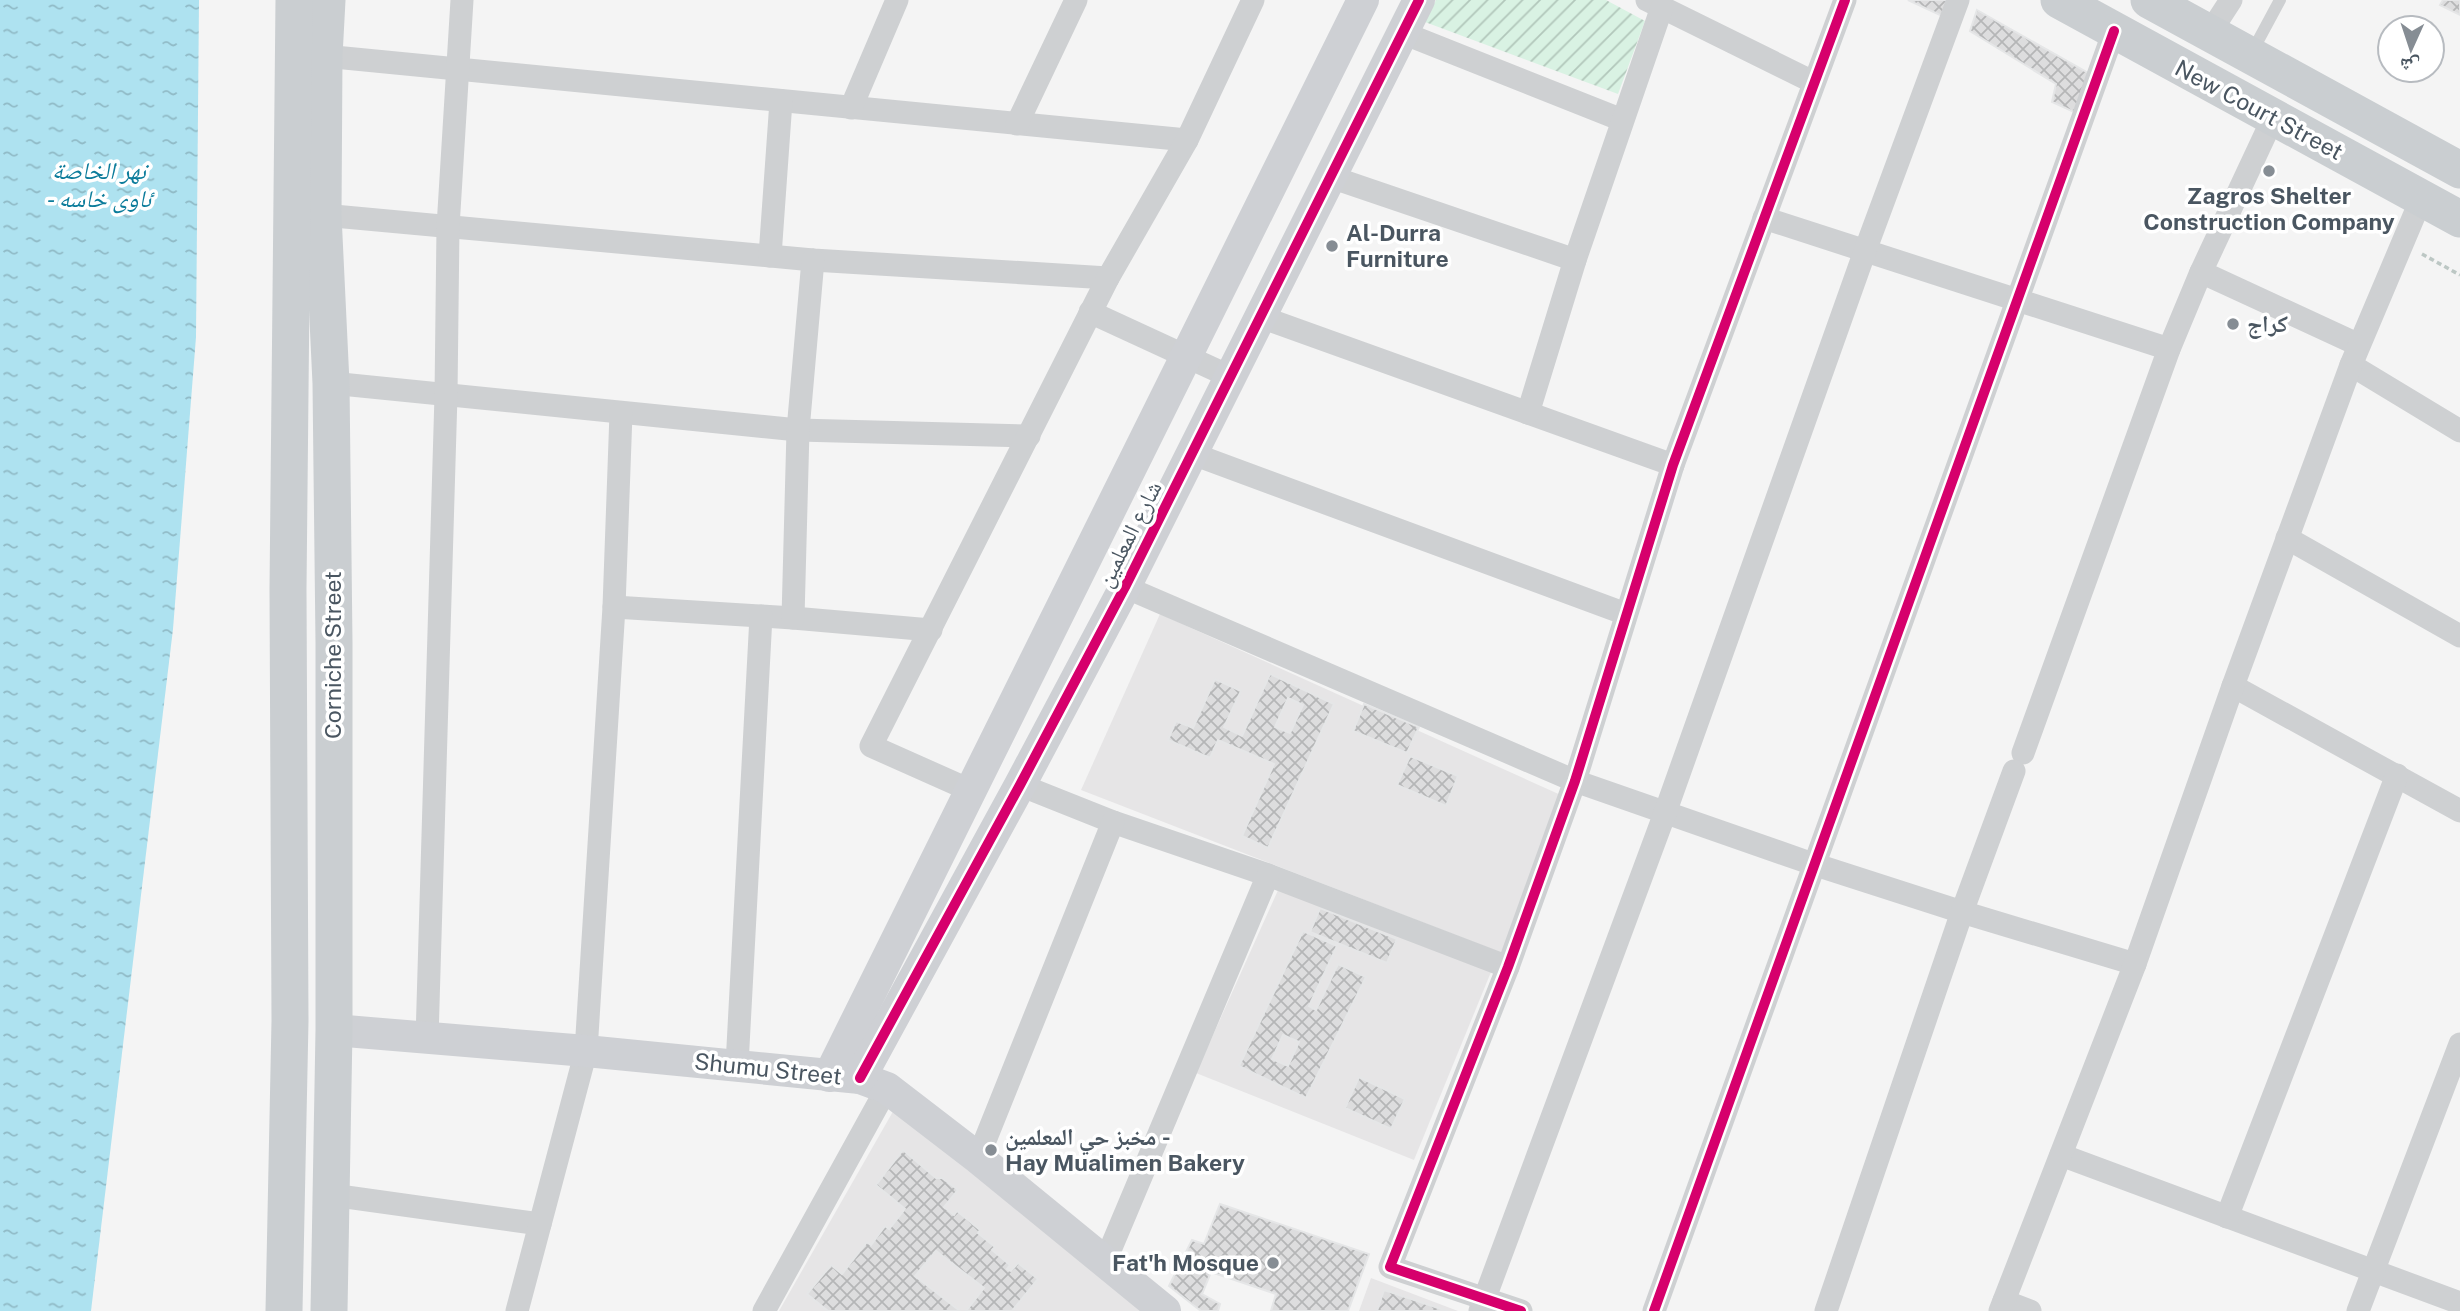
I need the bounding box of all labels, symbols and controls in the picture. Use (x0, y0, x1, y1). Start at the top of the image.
north arrow (2376, 14, 2446, 84)
text: ش (2399, 53, 2421, 77)
street label: New Court Street (2171, 54, 2348, 165)
water label: نهر الخاصة - ئاوی خاسە (47, 156, 155, 214)
marker: Zagros Shelter Construction Company (2261, 163, 2277, 179)
place label: Zagros Shelter Construction Company (2143, 182, 2395, 235)
place label: Al-Durra Furniture (1346, 219, 1449, 272)
marker: Al-Durra Furniture (1324, 238, 1340, 254)
place label: كراج (2247, 310, 2288, 339)
marker: كراج (2225, 316, 2241, 332)
street label: شارع المعلمين (1090, 476, 1169, 592)
street label: Corniche Street (319, 571, 346, 739)
street label: Shumu Street (693, 1047, 843, 1090)
place label: مخبز حي المعلمين - Hay Mualimen Bakery (1005, 1123, 1245, 1176)
marker: مخبز حي المعلمين - Hay Mualimen Bakery (983, 1142, 999, 1158)
place label: Fat'h Mosque (1112, 1249, 1259, 1276)
marker: Fat'h Mosque (1265, 1255, 1281, 1271)

